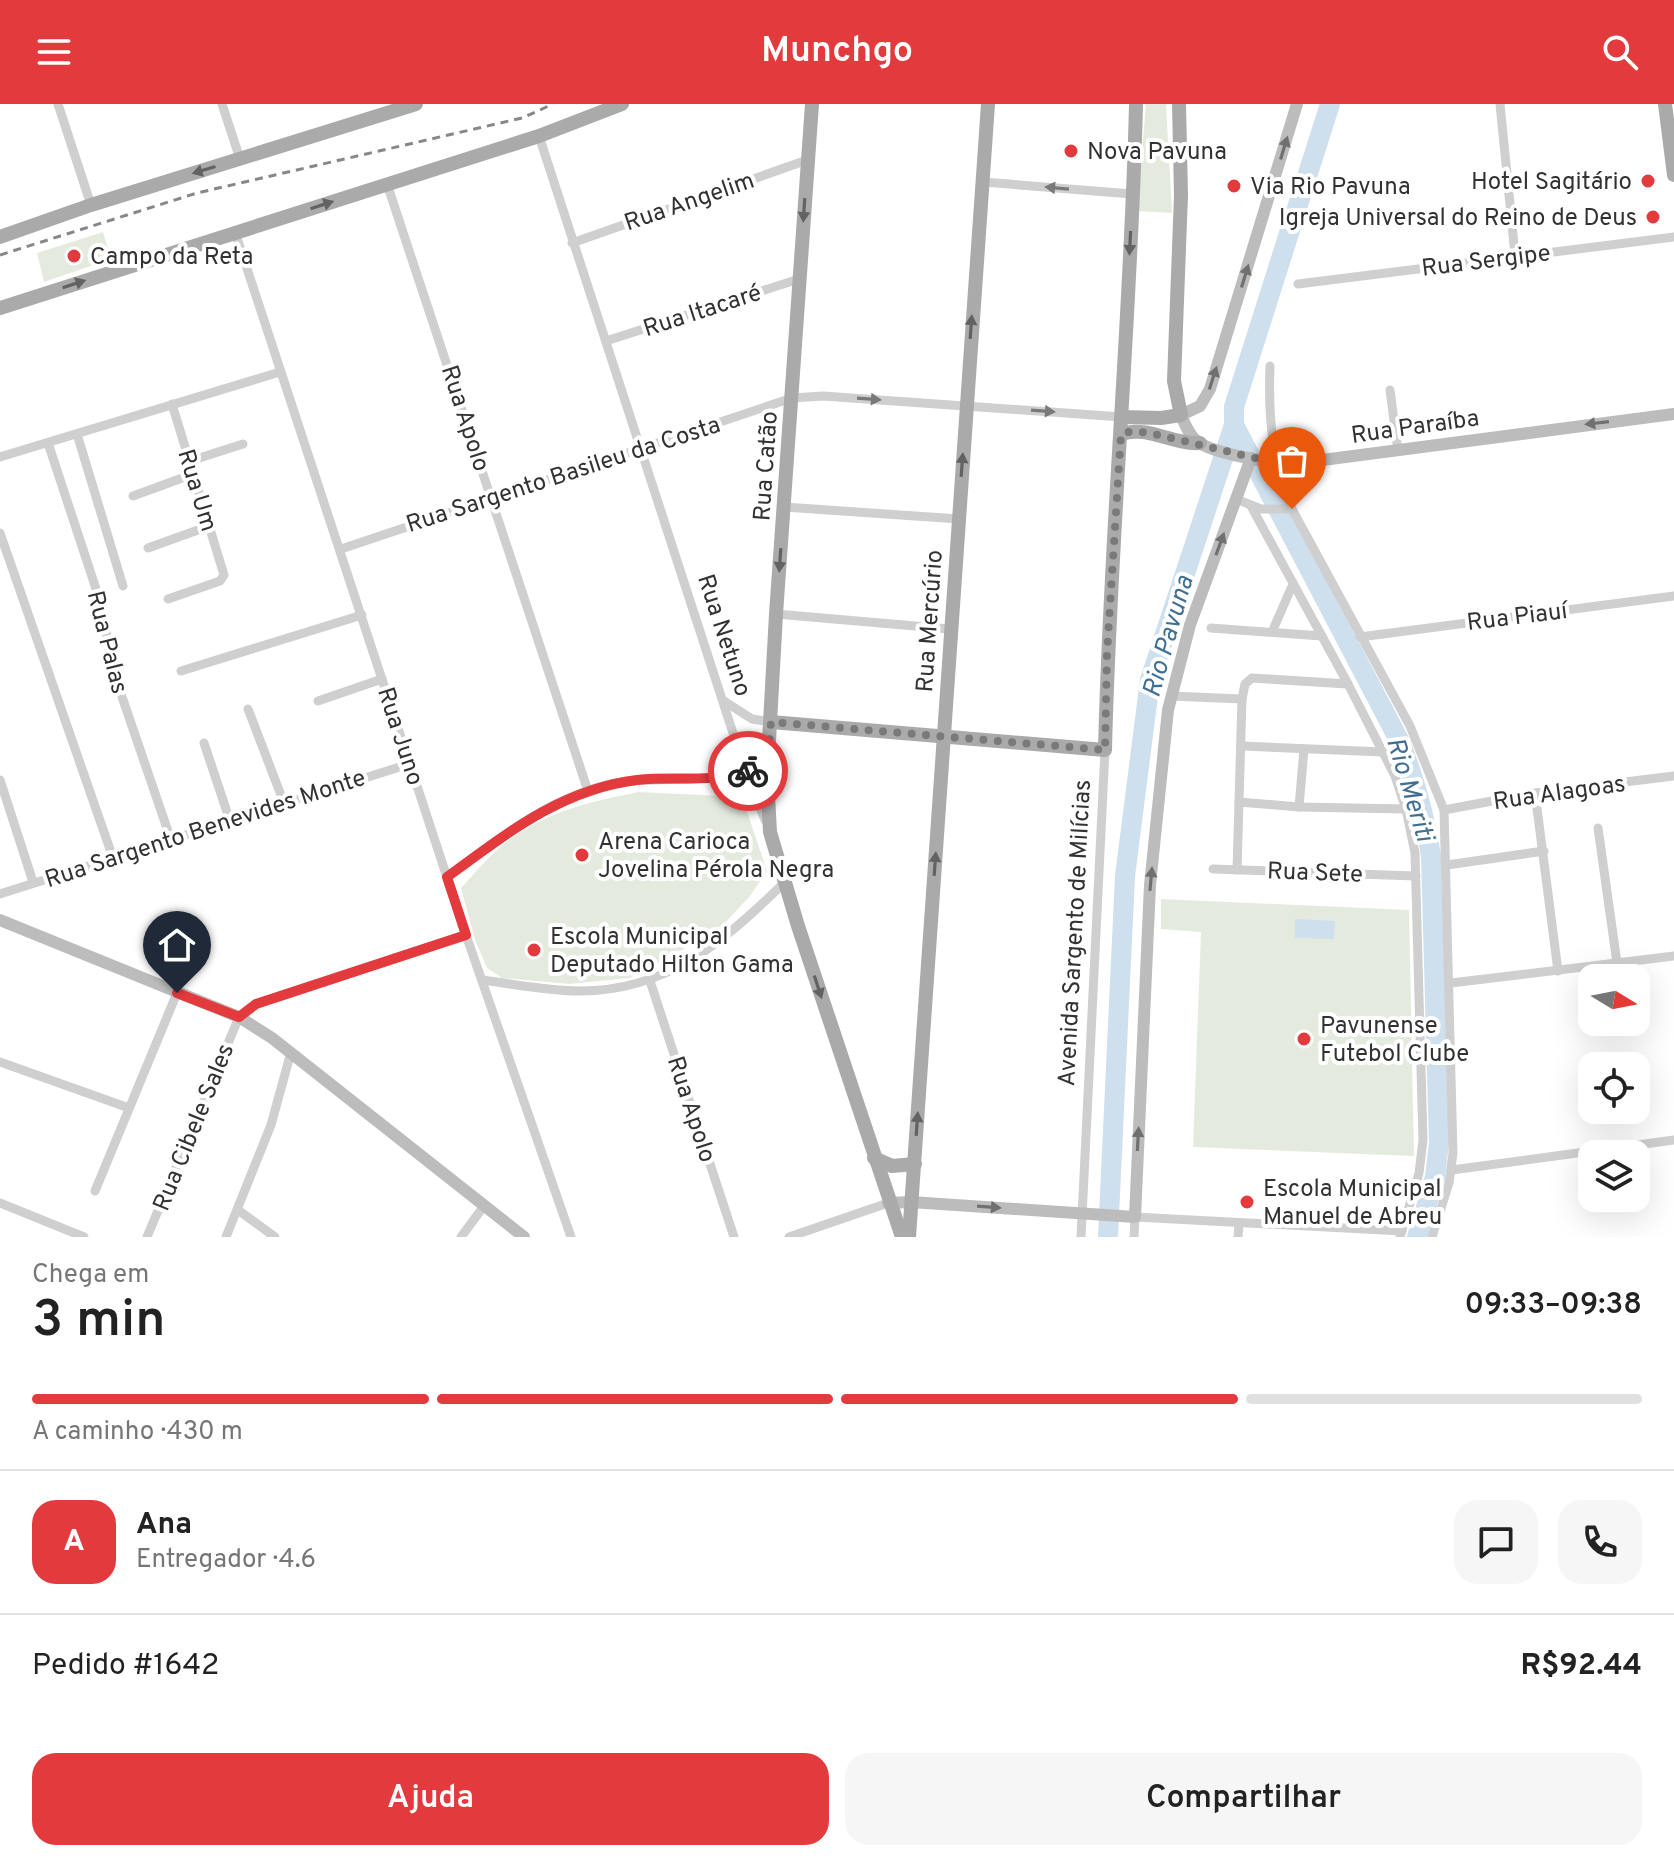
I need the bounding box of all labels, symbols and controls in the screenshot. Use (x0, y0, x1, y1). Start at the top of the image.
text: Munchgo (761, 29, 913, 75)
icon: menu (32, 30, 76, 74)
icon: search (1598, 30, 1642, 74)
one-way arrow (1278, 135, 1291, 159)
place label: Nova Pavuna (1087, 138, 1227, 168)
marker: Nova Pavuna (1062, 142, 1080, 160)
one-way arrow (191, 165, 215, 177)
street label: Rua Angelim (621, 167, 759, 239)
place label: Hotel Sagitário (1471, 168, 1632, 198)
marker: Hotel Sagitário (1639, 172, 1657, 190)
place label: Via Rio Pavuna (1250, 173, 1411, 203)
marker: Via Rio Pavuna (1225, 177, 1243, 195)
one-way arrow (1044, 181, 1069, 194)
one-way arrow (310, 198, 334, 210)
one-way arrow (797, 198, 810, 223)
place label: Igreja Universal do Reino de Deus (1279, 204, 1637, 234)
marker: Igreja Universal do Reino de Deus (1644, 208, 1662, 226)
one-way arrow (1123, 231, 1136, 256)
street label: Rua Sergipe (1420, 239, 1553, 285)
place label: Campo da Reta (90, 243, 253, 273)
marker: Campo da Reta (65, 247, 83, 265)
one-way arrow (1239, 264, 1252, 288)
one-way arrow (63, 278, 87, 290)
street label: Rua Itacaré (640, 279, 766, 345)
one-way arrow (965, 314, 978, 339)
street label: Rua Apolo (433, 362, 495, 476)
one-way arrow (1207, 366, 1220, 390)
one-way arrow (857, 393, 882, 406)
street label: Rua Paraíba (1349, 404, 1481, 452)
one-way arrow (1031, 405, 1056, 418)
street label: Rua Catão (748, 410, 786, 522)
street label: Rua Sargento Basileu da Costa (403, 411, 724, 541)
one-way arrow (1584, 417, 1609, 430)
pin (1258, 427, 1326, 509)
icon: bag (1270, 439, 1314, 483)
street label: Rua Um (169, 446, 223, 535)
one-way arrow (956, 452, 969, 477)
one-way arrow (1214, 532, 1226, 556)
one-way arrow (773, 548, 786, 573)
street label: Rua Mercúrio (911, 549, 951, 693)
street label: Rua Netuno (689, 571, 757, 700)
water label: Rio Pavuna (1136, 571, 1203, 701)
street label: Rua Palas (79, 588, 133, 697)
street label: Rua Piauí (1465, 597, 1571, 639)
street label: Rua Juno (369, 684, 429, 790)
courier (708, 731, 788, 811)
water label: Rio Meriti (1377, 734, 1441, 847)
icon: bike (726, 749, 770, 793)
street label: Rua Sargento Benevides Monte (41, 764, 370, 896)
street label: Rua Alagoas (1491, 770, 1627, 818)
street label: Avenida Sargento de Milícias (1053, 779, 1099, 1087)
place label: Arena Carioca Jovelina Pérola Negra (598, 828, 834, 886)
marker: Arena Carioca Jovelina Pérola Negra (573, 846, 591, 864)
one-way arrow (929, 851, 942, 876)
street label: Rua Sete (1266, 857, 1363, 891)
one-way arrow (1144, 866, 1157, 891)
pin (143, 911, 211, 993)
icon: home (155, 923, 199, 967)
place label: Escola Municipal Deputado Hilton Gama (550, 923, 794, 981)
marker: Escola Municipal Deputado Hilton Gama (525, 941, 543, 959)
north arrow (1578, 964, 1650, 1036)
map controls (1578, 964, 1650, 1212)
one-way arrow (812, 975, 824, 999)
place label: Pavunense Futebol Clube (1320, 1012, 1469, 1070)
marker: Pavunense Futebol Clube (1295, 1030, 1313, 1048)
street label: Rua Cibele Sales (148, 1040, 242, 1216)
button: locate (1578, 1052, 1650, 1124)
street label: Rua Apolo (659, 1053, 721, 1167)
one-way arrow (911, 1111, 924, 1136)
one-way arrow (1132, 1126, 1145, 1151)
button: layers (1578, 1140, 1650, 1212)
place label: Escola Municipal Manuel de Abreu (1263, 1175, 1442, 1233)
marker: Escola Municipal Manuel de Abreu (1238, 1193, 1256, 1211)
one-way arrow (977, 1201, 1002, 1214)
text: Chega em (32, 1259, 149, 1292)
text: 09:33–09:38 (1464, 1287, 1642, 1324)
text: 3 min (32, 1289, 165, 1355)
text: A caminho · 430 m (32, 1416, 243, 1449)
button: chat (1454, 1500, 1538, 1584)
button: phone (1558, 1500, 1642, 1584)
text: Ana (136, 1507, 192, 1544)
text: A (63, 1524, 85, 1561)
text: Entregador · 4.6 (136, 1544, 316, 1577)
text: Pedido #1642 (32, 1648, 219, 1685)
text: R$92.44 (1521, 1648, 1642, 1685)
button: Ajuda (32, 1753, 829, 1845)
button: Compartilhar (845, 1753, 1642, 1845)

